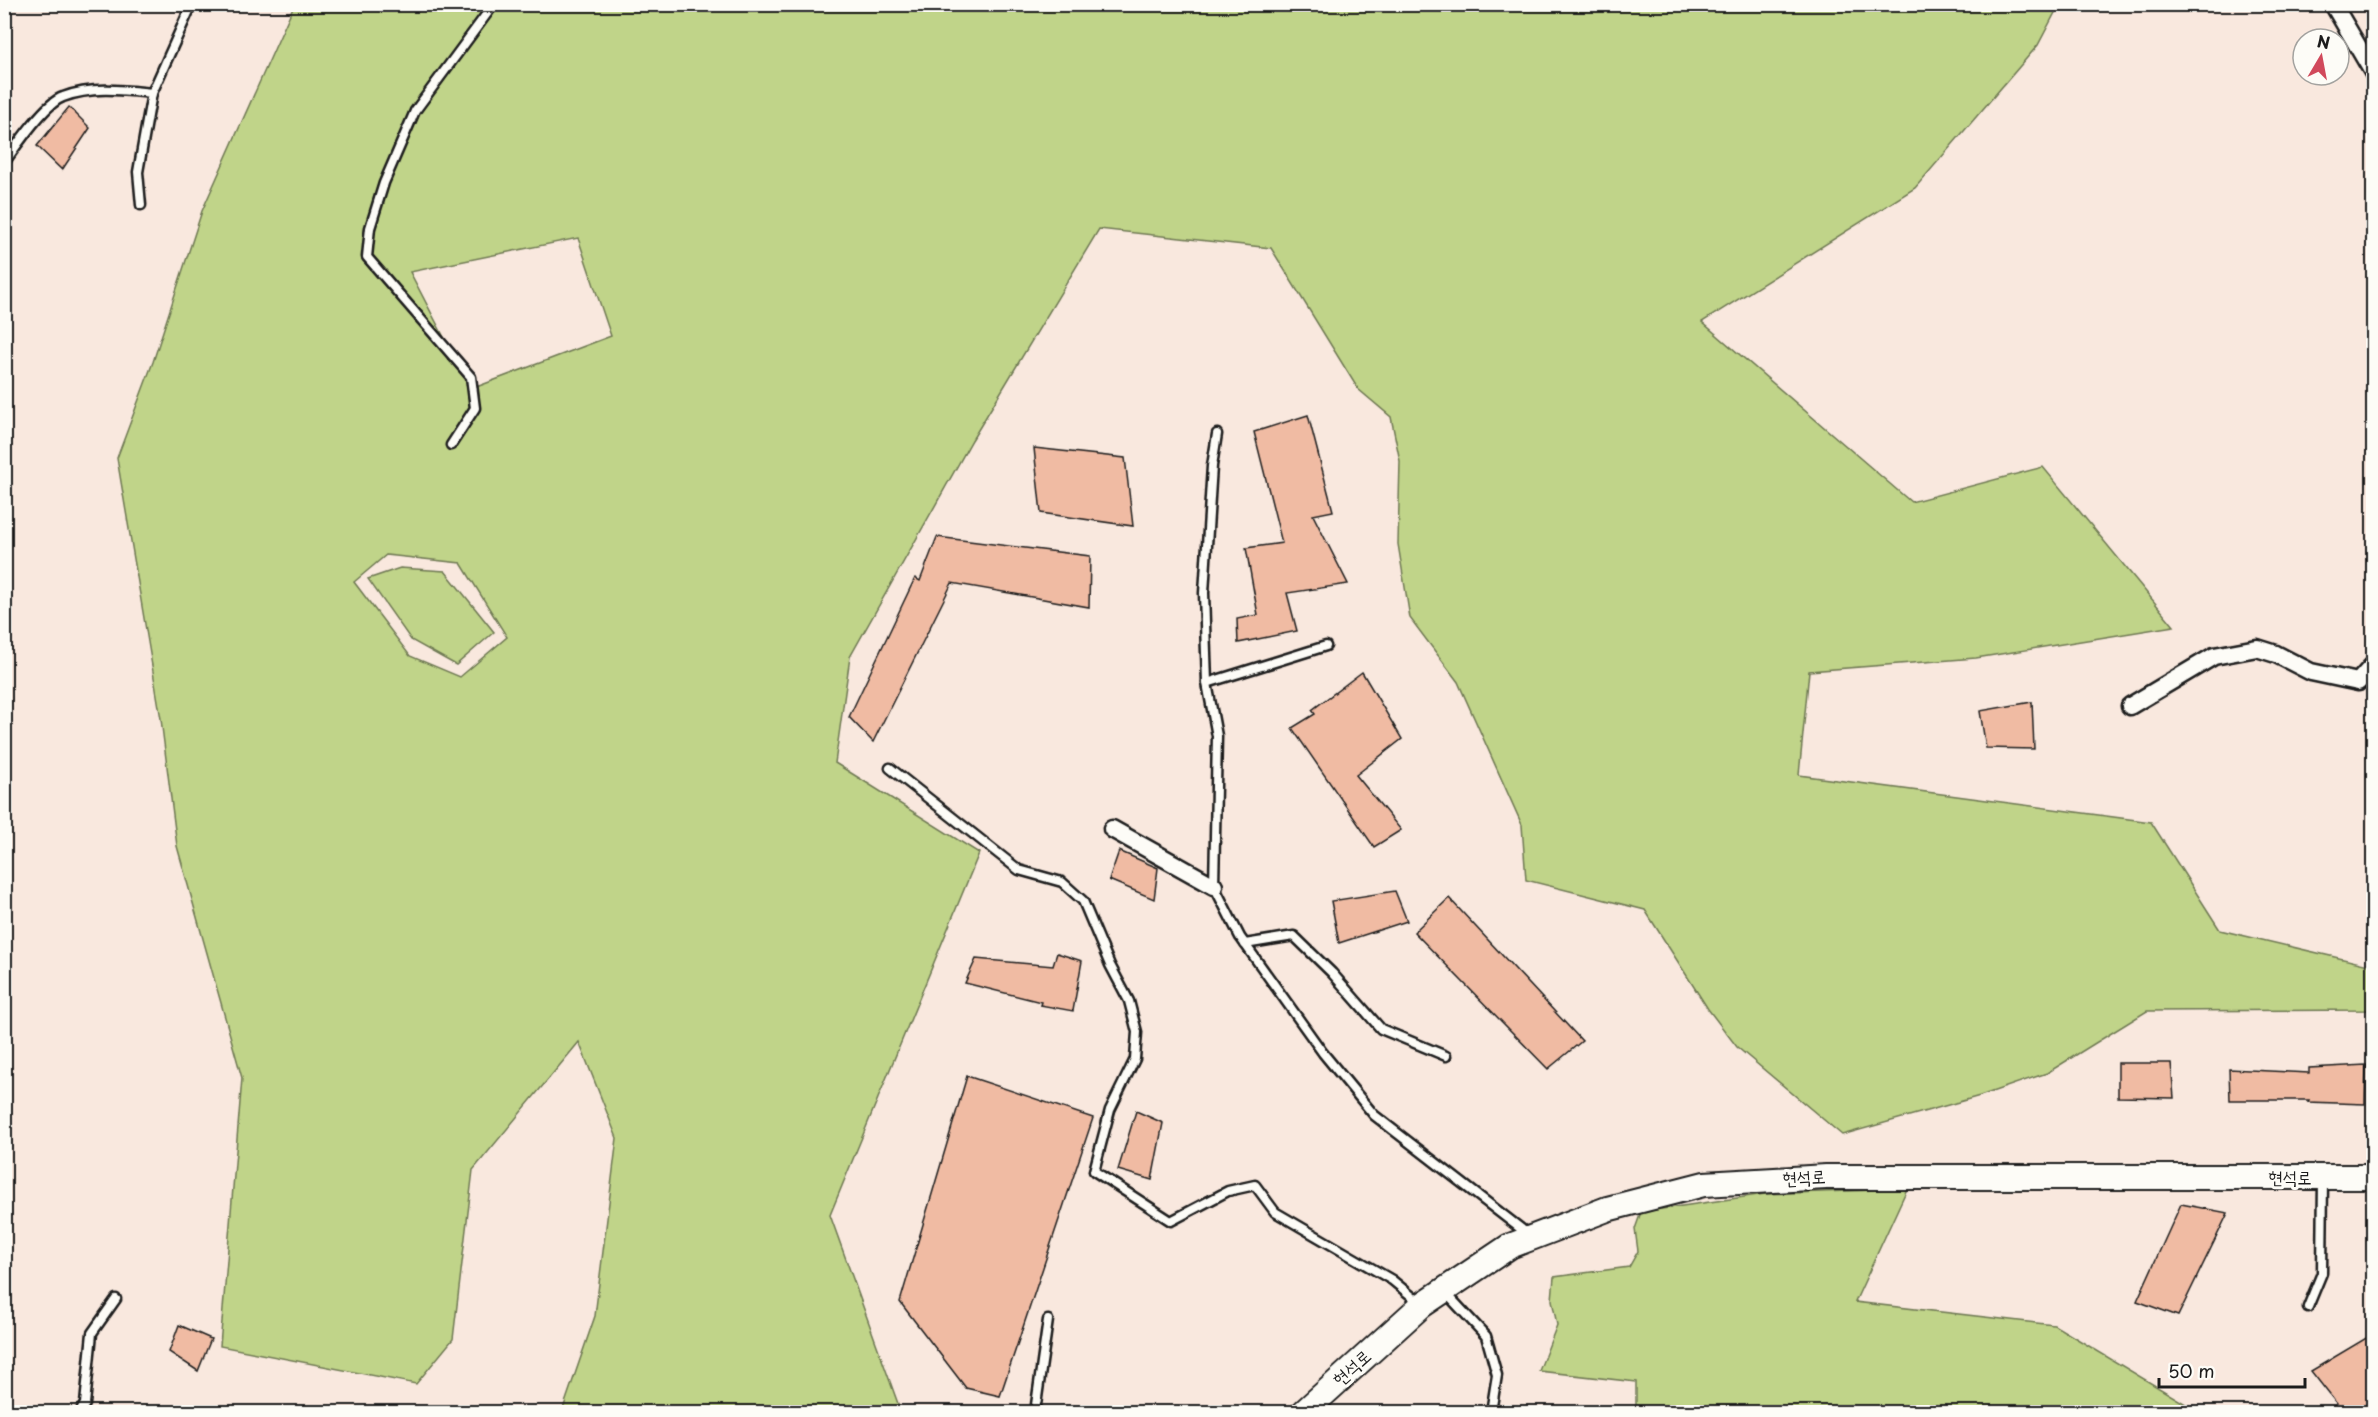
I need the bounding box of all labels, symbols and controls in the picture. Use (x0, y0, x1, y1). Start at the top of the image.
north arrow (2291, 27, 2351, 87)
text: N (2315, 28, 2332, 54)
street label: 현석로 (1782, 1162, 1826, 1191)
street label: 현석로 (2268, 1163, 2312, 1190)
street label: 현석로 (1326, 1342, 1376, 1391)
scale bar (2159, 1351, 2304, 1389)
text: 50 m (2168, 1357, 2215, 1384)

